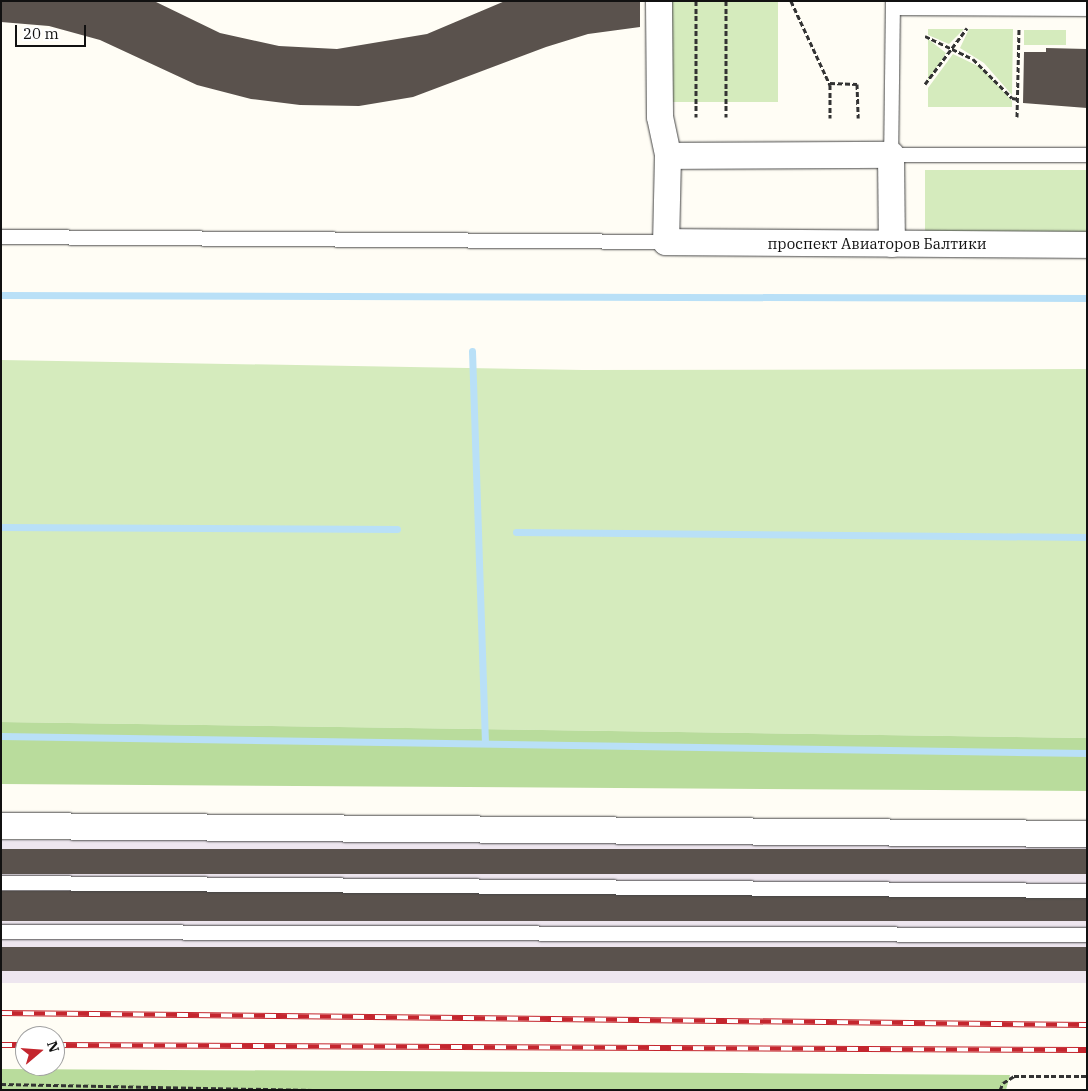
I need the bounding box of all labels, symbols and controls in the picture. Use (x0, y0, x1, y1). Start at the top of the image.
scale bar (18, 15, 89, 47)
text: 20 m (23, 24, 59, 43)
street label: проспект Авиаторов Балтики (767, 235, 987, 253)
north arrow (15, 1026, 65, 1076)
text: N (43, 1039, 64, 1055)

